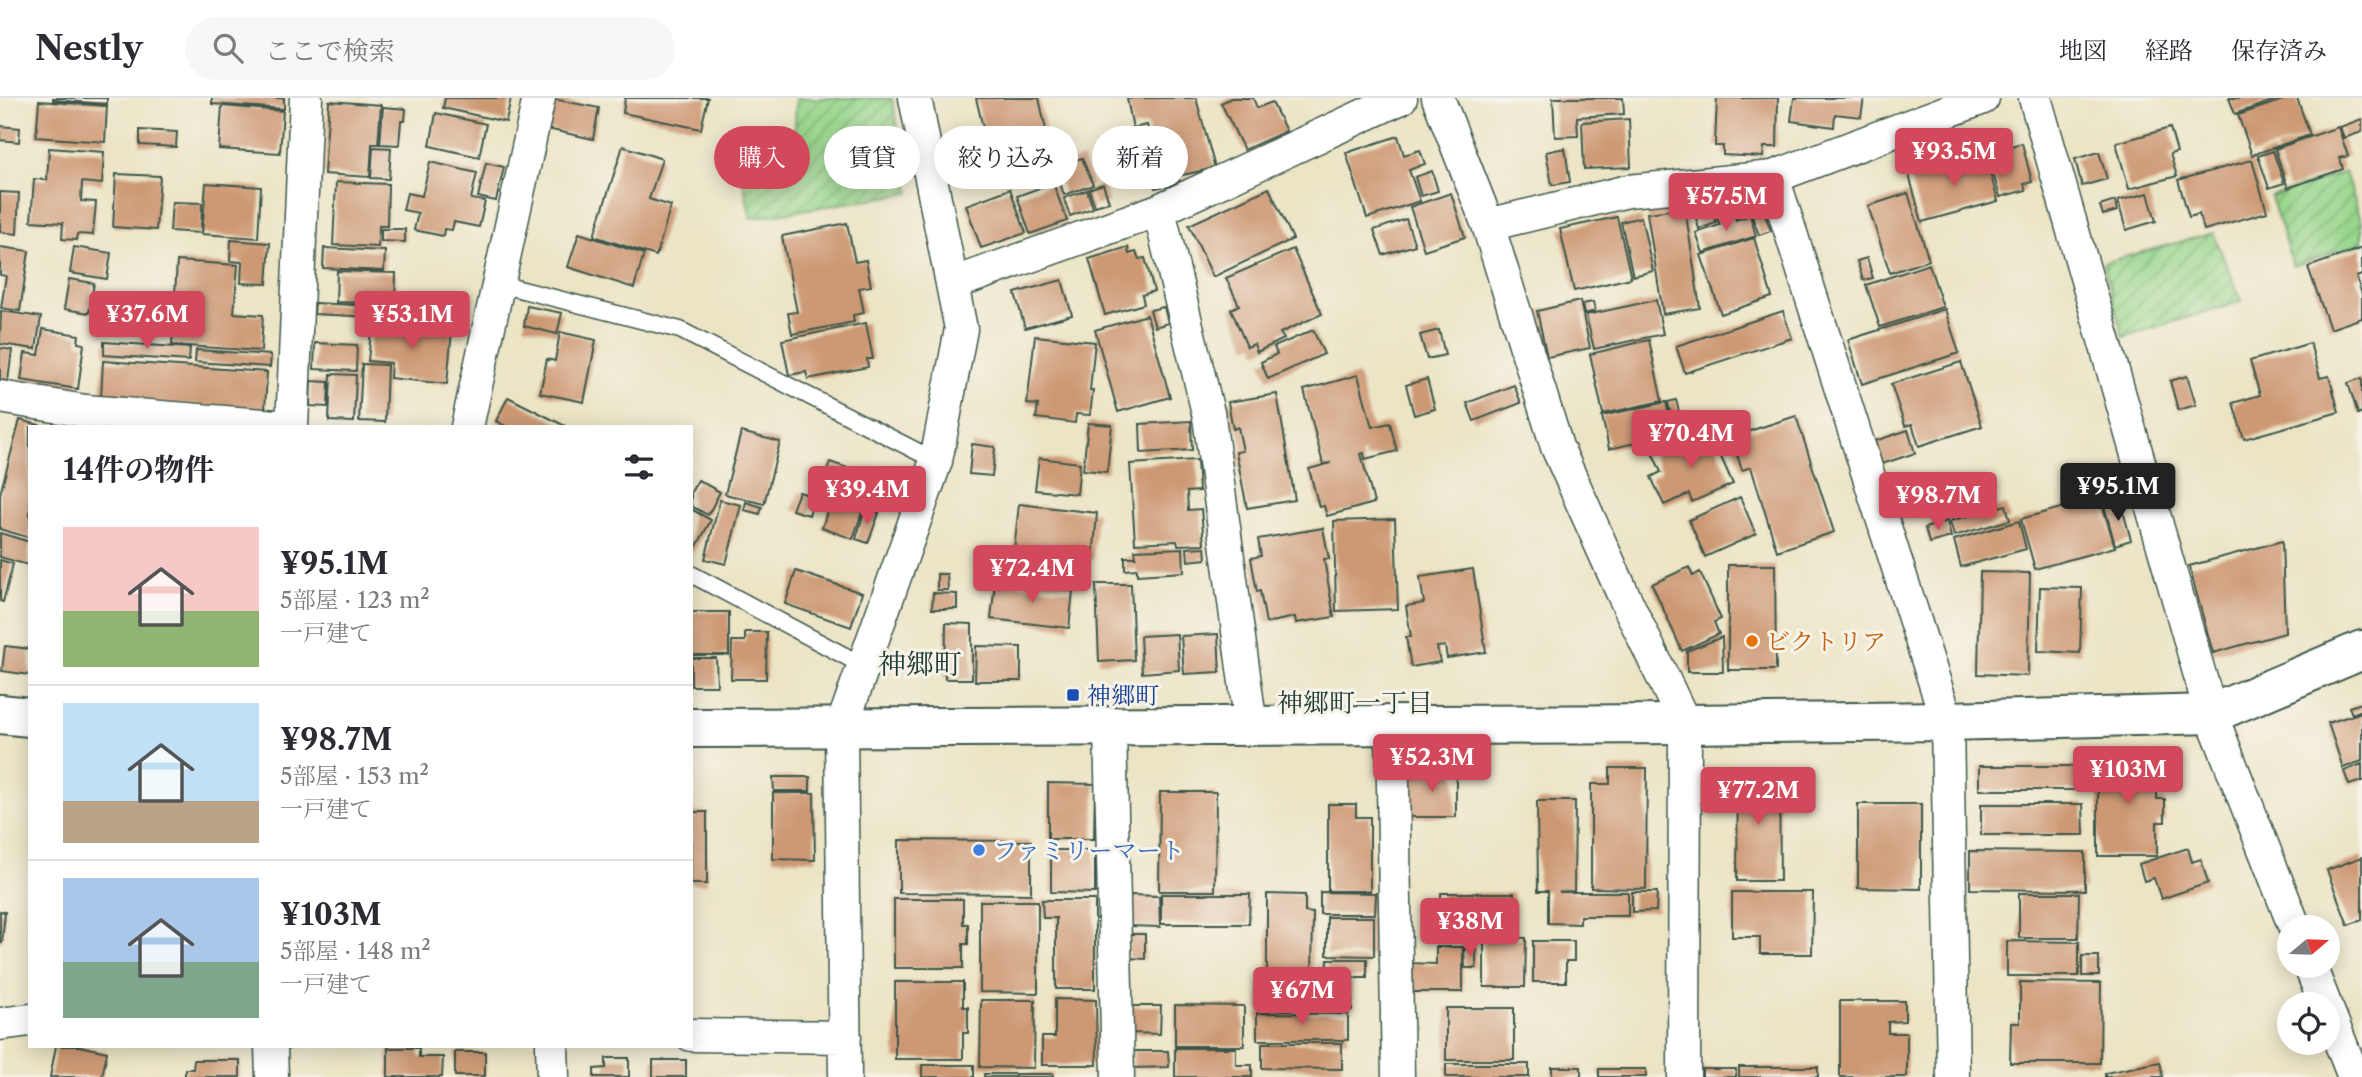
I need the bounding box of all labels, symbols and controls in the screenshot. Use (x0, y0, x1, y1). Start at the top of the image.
search box (185, 17, 675, 80)
text: Nestly (35, 28, 143, 69)
icon: search (209, 29, 247, 67)
text: ここで検索 (265, 35, 395, 67)
text: 地図 (2059, 36, 2107, 65)
text: 経路 (2145, 36, 2193, 65)
text: 保存済み (2231, 36, 2327, 65)
chip: 購入 (714, 126, 810, 189)
chip: 賃貸 (824, 126, 920, 189)
chip: 絞り込み (934, 126, 1078, 189)
chip: 新着 (1092, 126, 1188, 189)
pin: ¥93.5M (1897, 129, 2011, 188)
text: ¥93.5M (1911, 137, 1997, 165)
pin: ¥57.5M (1669, 174, 1783, 233)
text: ¥57.5M (1685, 182, 1767, 210)
pin: ¥37.6M (90, 292, 204, 351)
pin: ¥53.1M (355, 292, 469, 351)
text: ¥37.6M (105, 300, 189, 328)
text: ¥53.1M (371, 300, 453, 328)
pin: ¥70.4M (1634, 410, 1748, 470)
text: ¥70.4M (1648, 419, 1734, 447)
icon: filters (620, 448, 658, 486)
text: 14件の物件 (63, 451, 214, 488)
pin: ¥95.1M (2061, 464, 2175, 523)
pin: ¥39.4M (810, 466, 924, 526)
pin: ¥98.7M (1881, 472, 1995, 532)
text: ¥95.1M (2076, 472, 2160, 500)
text: ¥39.4M (824, 475, 910, 503)
text: ¥98.7M (1895, 481, 1981, 509)
text: ¥95.1M (280, 545, 389, 582)
pin: ¥72.4M (975, 546, 1089, 605)
text: ¥72.4M (989, 554, 1075, 582)
icon: home (119, 555, 203, 639)
text: 5部屋 · 123 m² (280, 586, 430, 614)
text: 一戸建て (280, 619, 372, 647)
place label: ビクトリア (1766, 627, 1886, 656)
marker: ビクトリア (1744, 633, 1760, 649)
district label: 神郷町 (878, 647, 962, 681)
place label: 神郷町 (1087, 681, 1159, 710)
marker: 神郷町 (1065, 687, 1081, 703)
district label: 神郷町一丁目 (1277, 687, 1433, 719)
text: ¥98.7M (280, 721, 392, 758)
icon: home (119, 731, 203, 815)
pin: ¥52.3M (1375, 734, 1489, 794)
text: ¥52.3M (1389, 743, 1475, 771)
pin: ¥103M (2079, 746, 2177, 806)
text: ¥103M (2089, 755, 2167, 783)
text: 5部屋 · 153 m² (280, 762, 429, 790)
pin: ¥77.2M (1701, 768, 1815, 827)
text: ¥77.2M (1717, 776, 1799, 804)
text: 一戸建て (280, 795, 372, 823)
place label: ファミリーマート (993, 836, 1185, 865)
marker: ファミリーマート (971, 842, 987, 858)
text: ¥103M (280, 896, 382, 933)
pin: ¥38M (1429, 898, 1511, 958)
icon: home (119, 906, 203, 990)
text: ¥38M (1436, 907, 1504, 935)
north arrow (2277, 915, 2340, 978)
map controls (2277, 915, 2340, 1055)
text: 5部屋 · 148 m² (280, 937, 431, 965)
pin: ¥67M (1261, 968, 1343, 1027)
text: 一戸建て (280, 970, 372, 998)
text: ¥67M (1269, 976, 1335, 1004)
button: locate (2277, 992, 2340, 1055)

